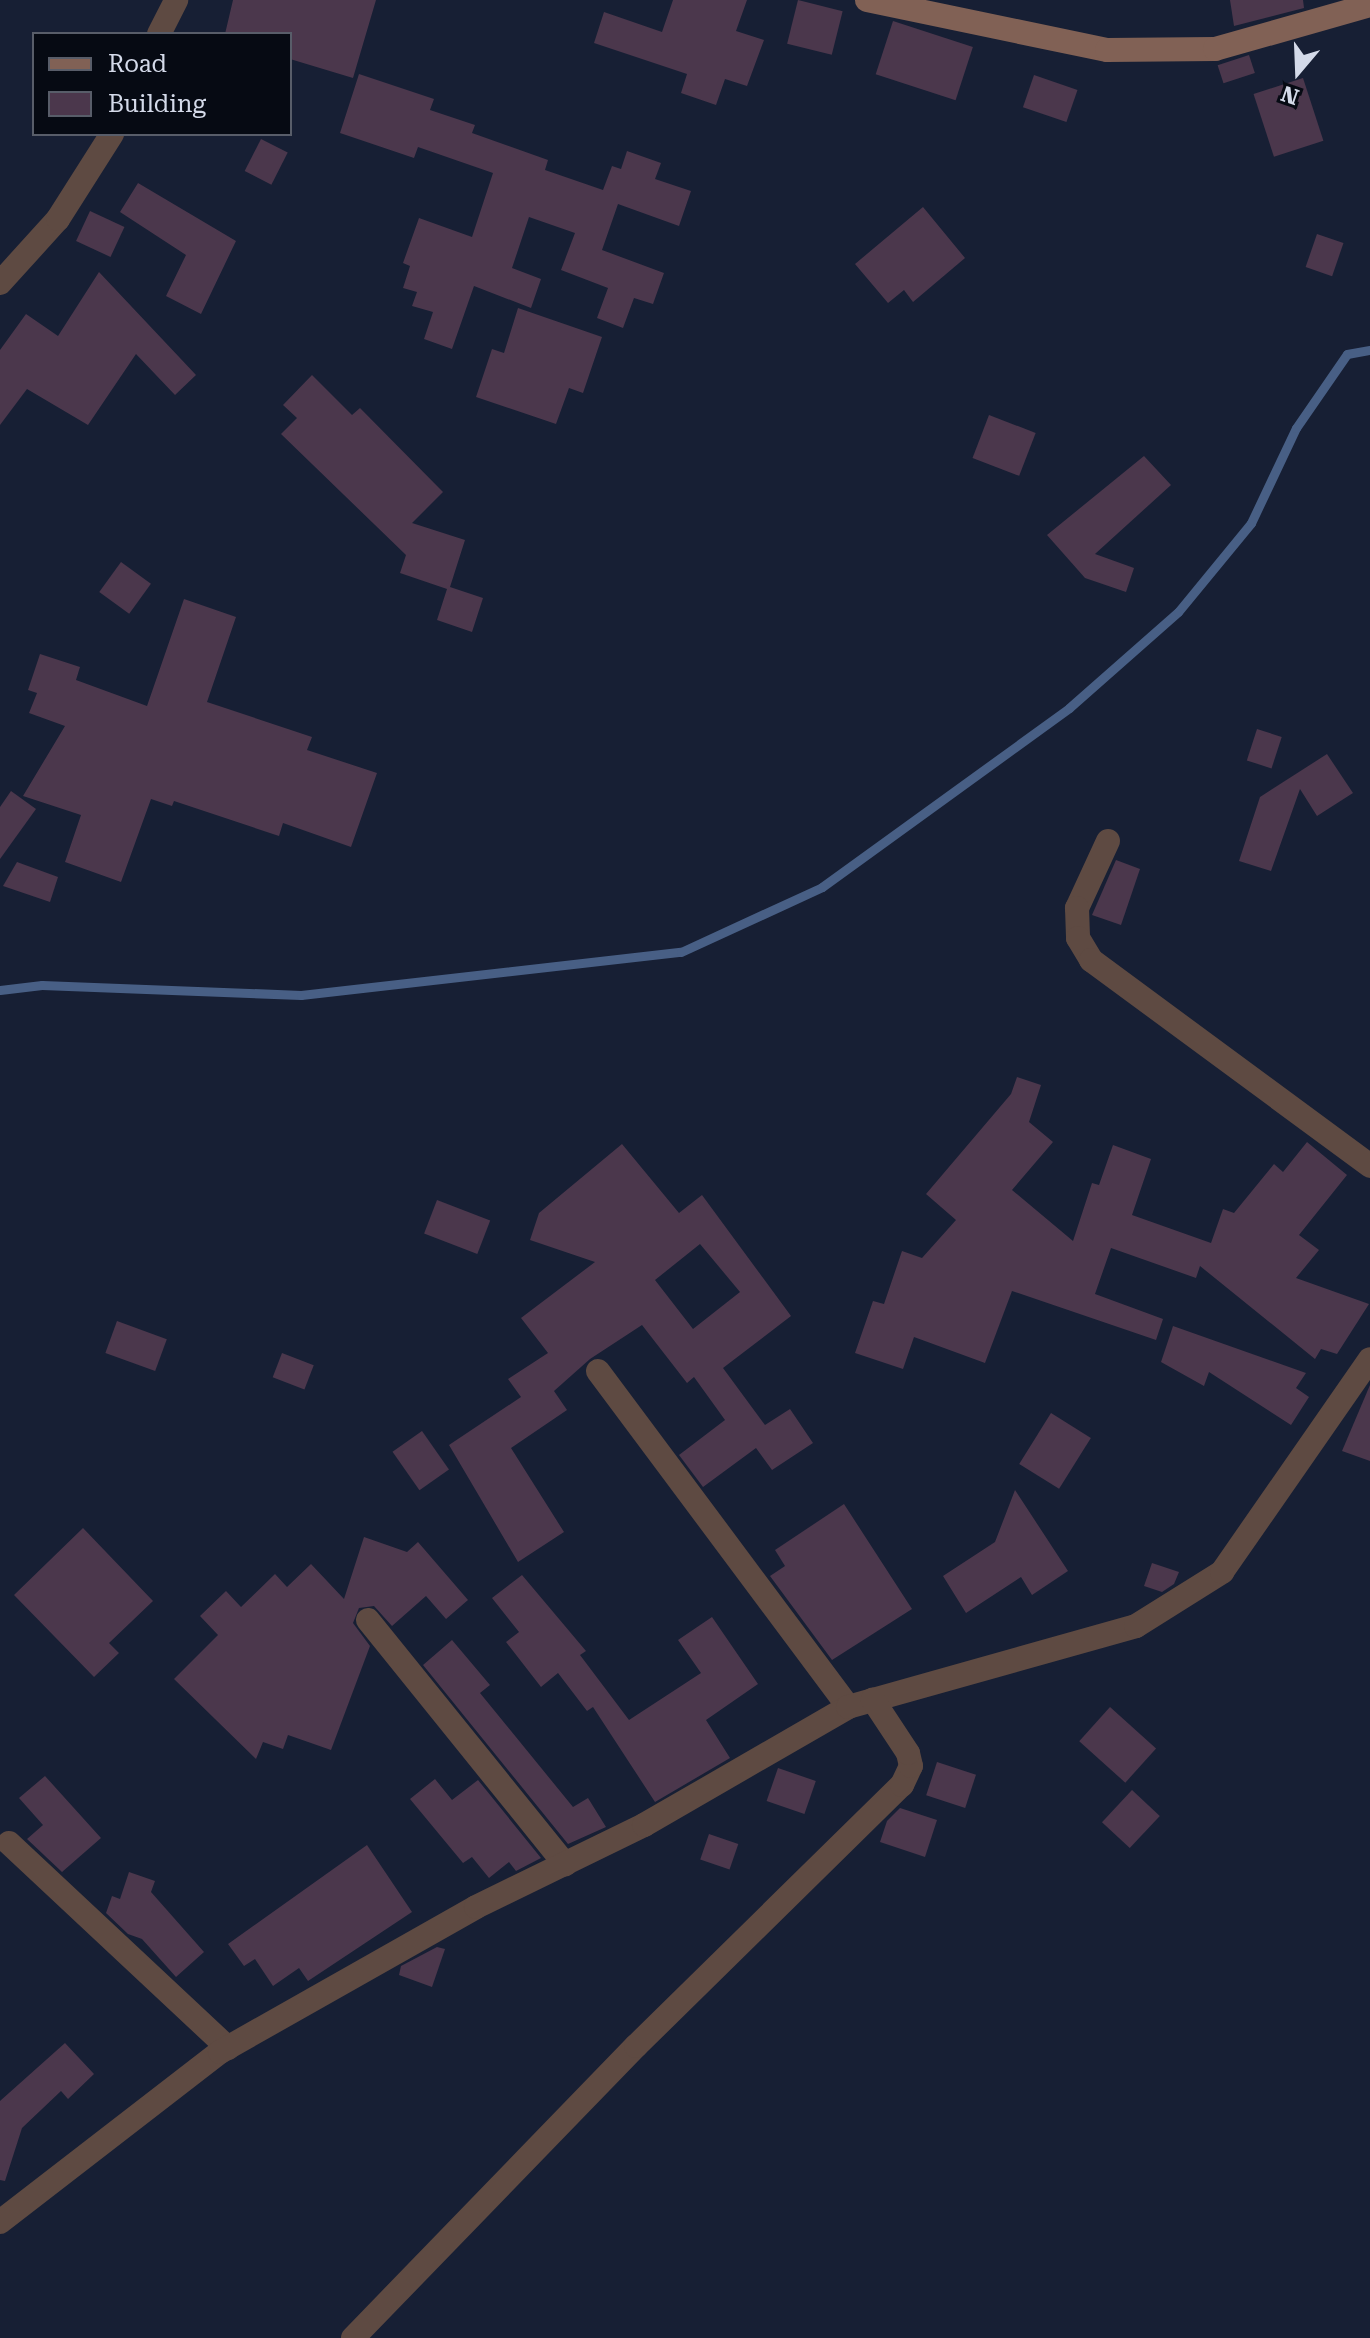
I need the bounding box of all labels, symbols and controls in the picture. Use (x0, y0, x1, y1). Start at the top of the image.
legend (32, 32, 292, 136)
north arrow (1258, 32, 1338, 112)
text: Road (108, 50, 167, 78)
text: N (1278, 81, 1302, 110)
text: Building (108, 90, 206, 118)

